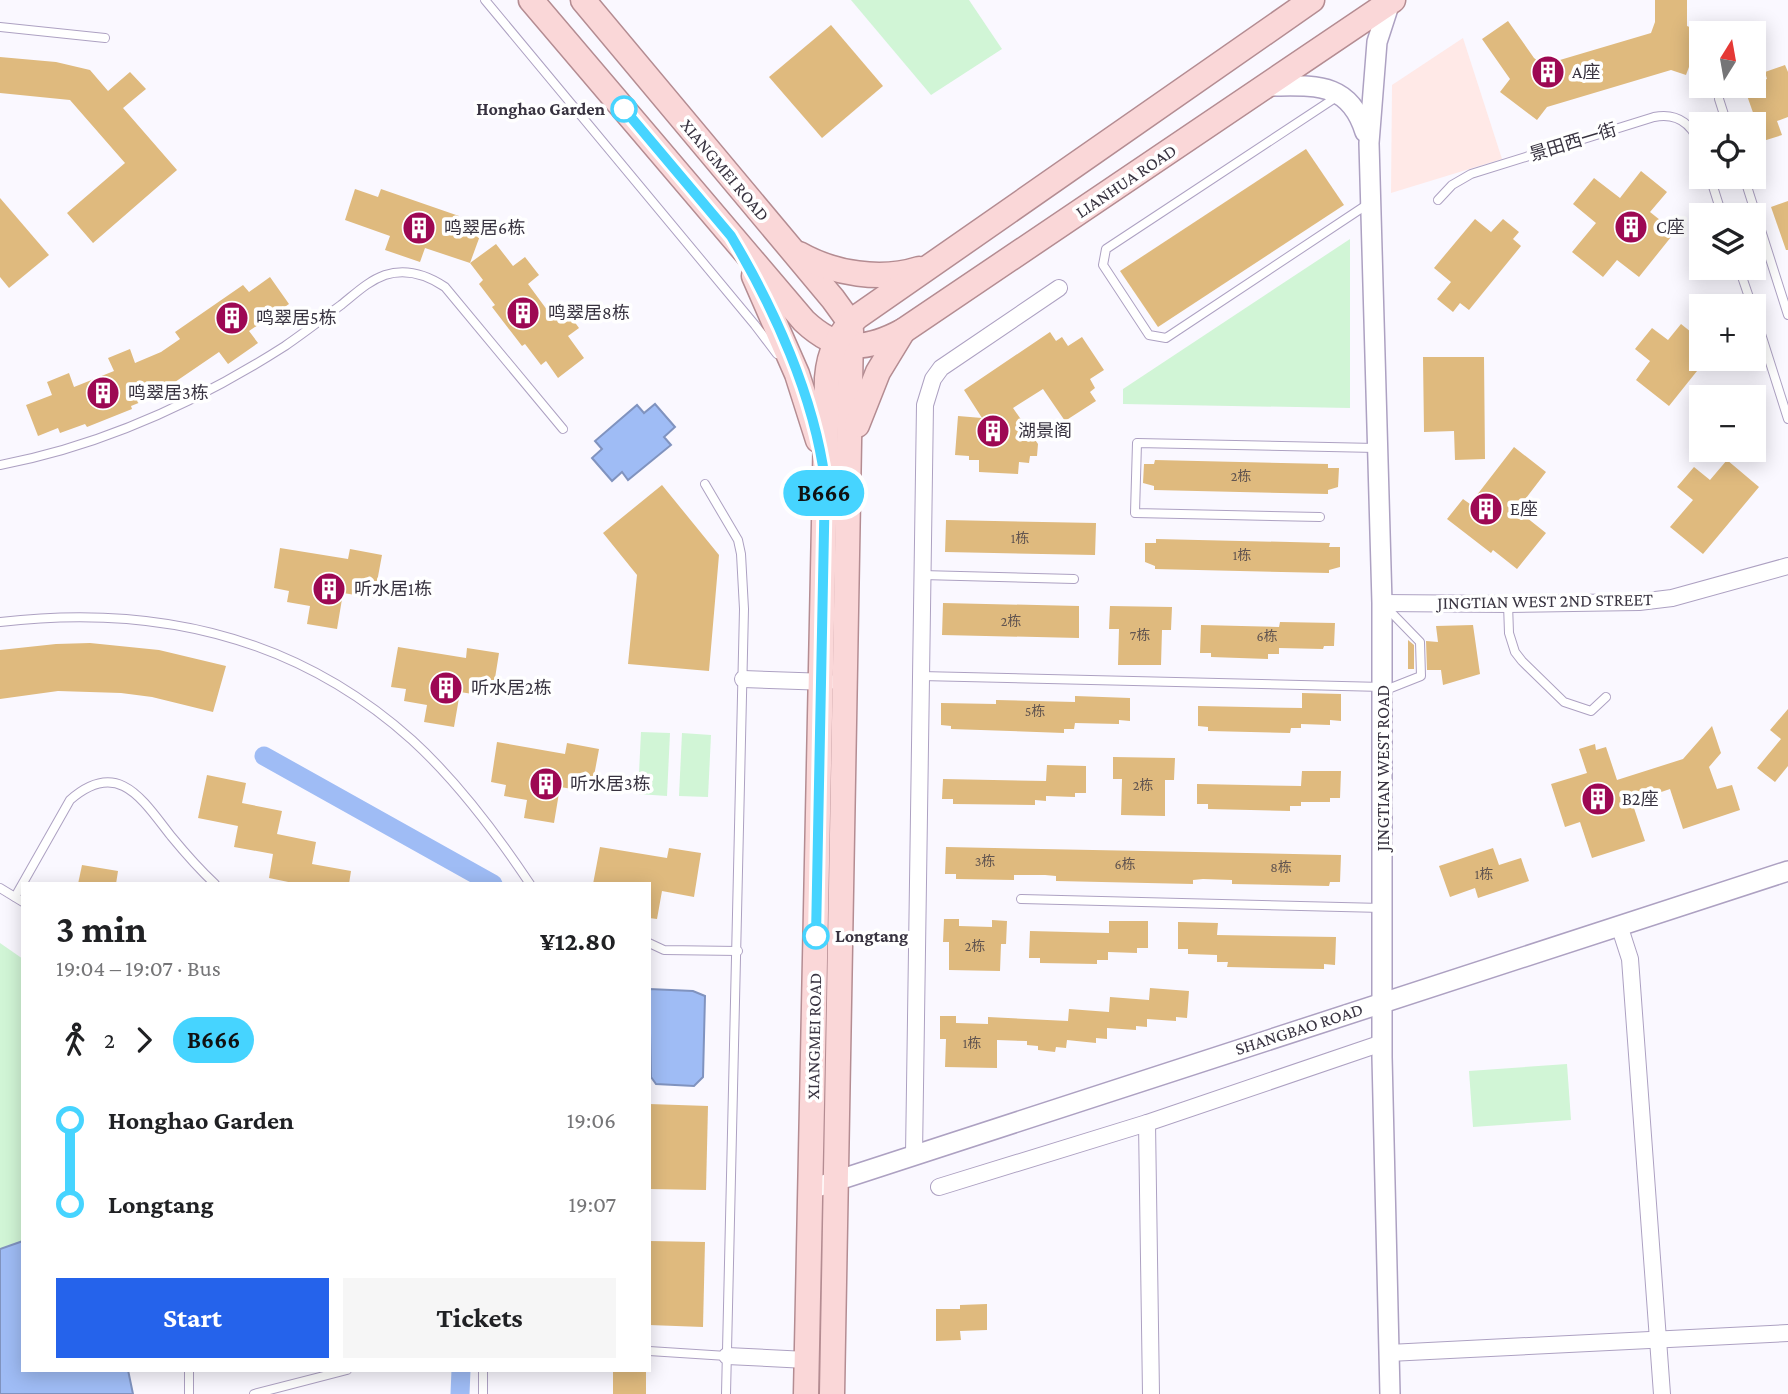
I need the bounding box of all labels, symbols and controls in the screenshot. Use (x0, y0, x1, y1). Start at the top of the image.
north arrow (1689, 21, 1766, 98)
map controls (1689, 21, 1766, 462)
building icon: A座 (1529, 53, 1567, 91)
place label: A座 (1572, 62, 1600, 82)
marker: Honghao Garden (611, 96, 637, 122)
place label: Honghao Garden (476, 99, 606, 119)
button: locate (1689, 112, 1766, 189)
street label: XIANGMEI ROAD (677, 115, 773, 225)
street label: 景田西一街 (1527, 119, 1619, 165)
street label: LIANHUA ROAD (1072, 140, 1180, 222)
button: layers (1689, 203, 1766, 280)
building icon: C座 (1612, 208, 1650, 246)
building icon: 鸣翠居6栋 (400, 209, 438, 247)
place label: C座 (1656, 217, 1685, 237)
place label: 鸣翠居6栋 (444, 218, 525, 238)
building icon: 鸣翠居8栋 (504, 294, 542, 332)
button: + (1689, 294, 1766, 371)
building icon: 鸣翠居5栋 (213, 299, 251, 337)
place label: 鸣翠居8栋 (548, 303, 630, 323)
place label: 鸣翠居5栋 (256, 308, 337, 328)
building icon: 鸣翠居3栋 (84, 374, 122, 412)
place label: 鸣翠居3栋 (128, 383, 209, 403)
button: − (1689, 385, 1766, 462)
building icon: 湖景阁 (974, 412, 1012, 450)
place label: 湖景阁 (1018, 421, 1072, 441)
house number: 2栋 (1231, 468, 1251, 484)
line badge: B666 (775, 470, 873, 516)
text: B666 (797, 479, 851, 506)
building icon: E座 (1467, 490, 1505, 528)
place label: E座 (1510, 499, 1538, 519)
house number: 1栋 (1011, 530, 1029, 546)
house number: 1栋 (1233, 547, 1251, 563)
building icon: 听水居1栋 (310, 570, 348, 608)
place label: 听水居1栋 (354, 579, 432, 599)
street label: JINGTIAN WEST 2ND STREET (1435, 589, 1653, 613)
house number: 2栋 (1001, 613, 1021, 629)
house number: 7栋 (1130, 627, 1150, 643)
house number: 6栋 (1256, 628, 1278, 644)
building icon: 听水居2栋 (427, 669, 465, 707)
place label: 听水居2栋 (471, 678, 552, 698)
street label: JINGTIAN WEST ROAD (1373, 685, 1393, 853)
house number: 5栋 (1025, 703, 1045, 719)
building icon: 听水居3栋 (527, 765, 565, 803)
place label: 听水居3栋 (570, 774, 651, 794)
house number: 2栋 (1133, 777, 1153, 793)
building icon: B2座 (1579, 780, 1617, 818)
place label: B2座 (1622, 789, 1658, 809)
house number: 3栋 (975, 853, 995, 869)
house number: 6栋 (1114, 856, 1136, 872)
house number: 8栋 (1270, 859, 1292, 875)
house number: 1栋 (1475, 866, 1493, 882)
text: 3 min (56, 908, 147, 950)
marker: Longtang (803, 923, 829, 949)
place label: Longtang (835, 926, 908, 946)
text: ¥12.80 (540, 927, 616, 956)
house number: 2栋 (965, 938, 985, 954)
text: 19:04 – 19:07 · Bus (56, 955, 221, 981)
street label: XIANGMEI ROAD (803, 972, 825, 1100)
street label: SHANGBAO ROAD (1233, 999, 1365, 1059)
icon: walk (56, 1021, 94, 1059)
icon: forward (125, 1021, 163, 1059)
text: B666 (187, 1026, 240, 1053)
text: 2 (104, 1027, 115, 1053)
house number: 1栋 (963, 1035, 981, 1051)
text: Honghao Garden (108, 1106, 294, 1135)
text: 19:06 (567, 1107, 616, 1133)
text: Longtang (108, 1190, 214, 1219)
text: 19:07 (568, 1191, 616, 1217)
button: Start (56, 1278, 329, 1358)
button: Tickets (343, 1278, 616, 1358)

